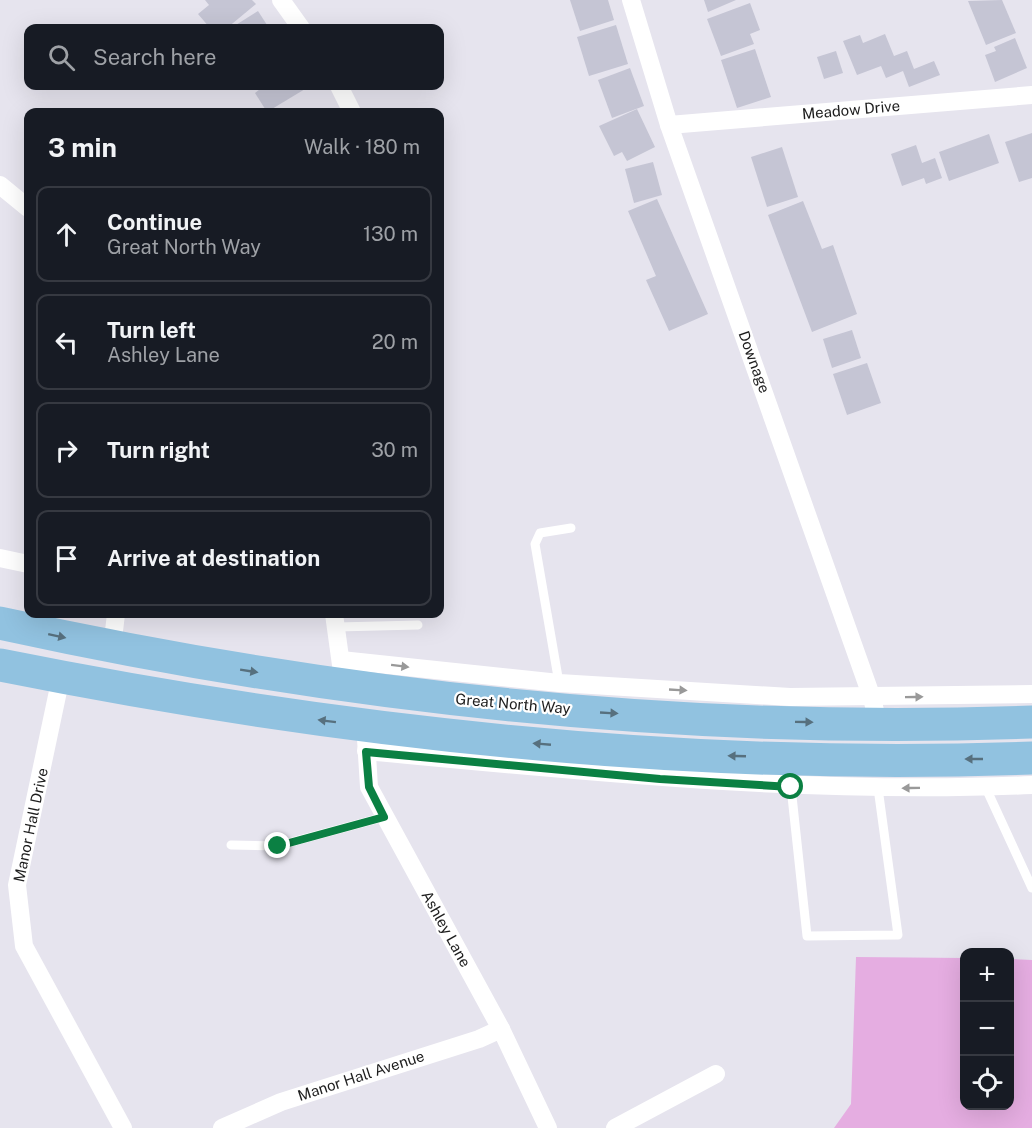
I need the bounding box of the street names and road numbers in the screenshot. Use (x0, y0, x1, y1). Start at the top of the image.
street label: Meadow Drive (801, 97, 901, 122)
street label: Downage (735, 328, 774, 395)
street label: Great North Way (455, 690, 571, 717)
street label: Manor Hall Drive (10, 766, 51, 884)
street label: Ashley Lane (418, 888, 474, 970)
street label: Manor Hall Avenue (295, 1047, 426, 1104)

